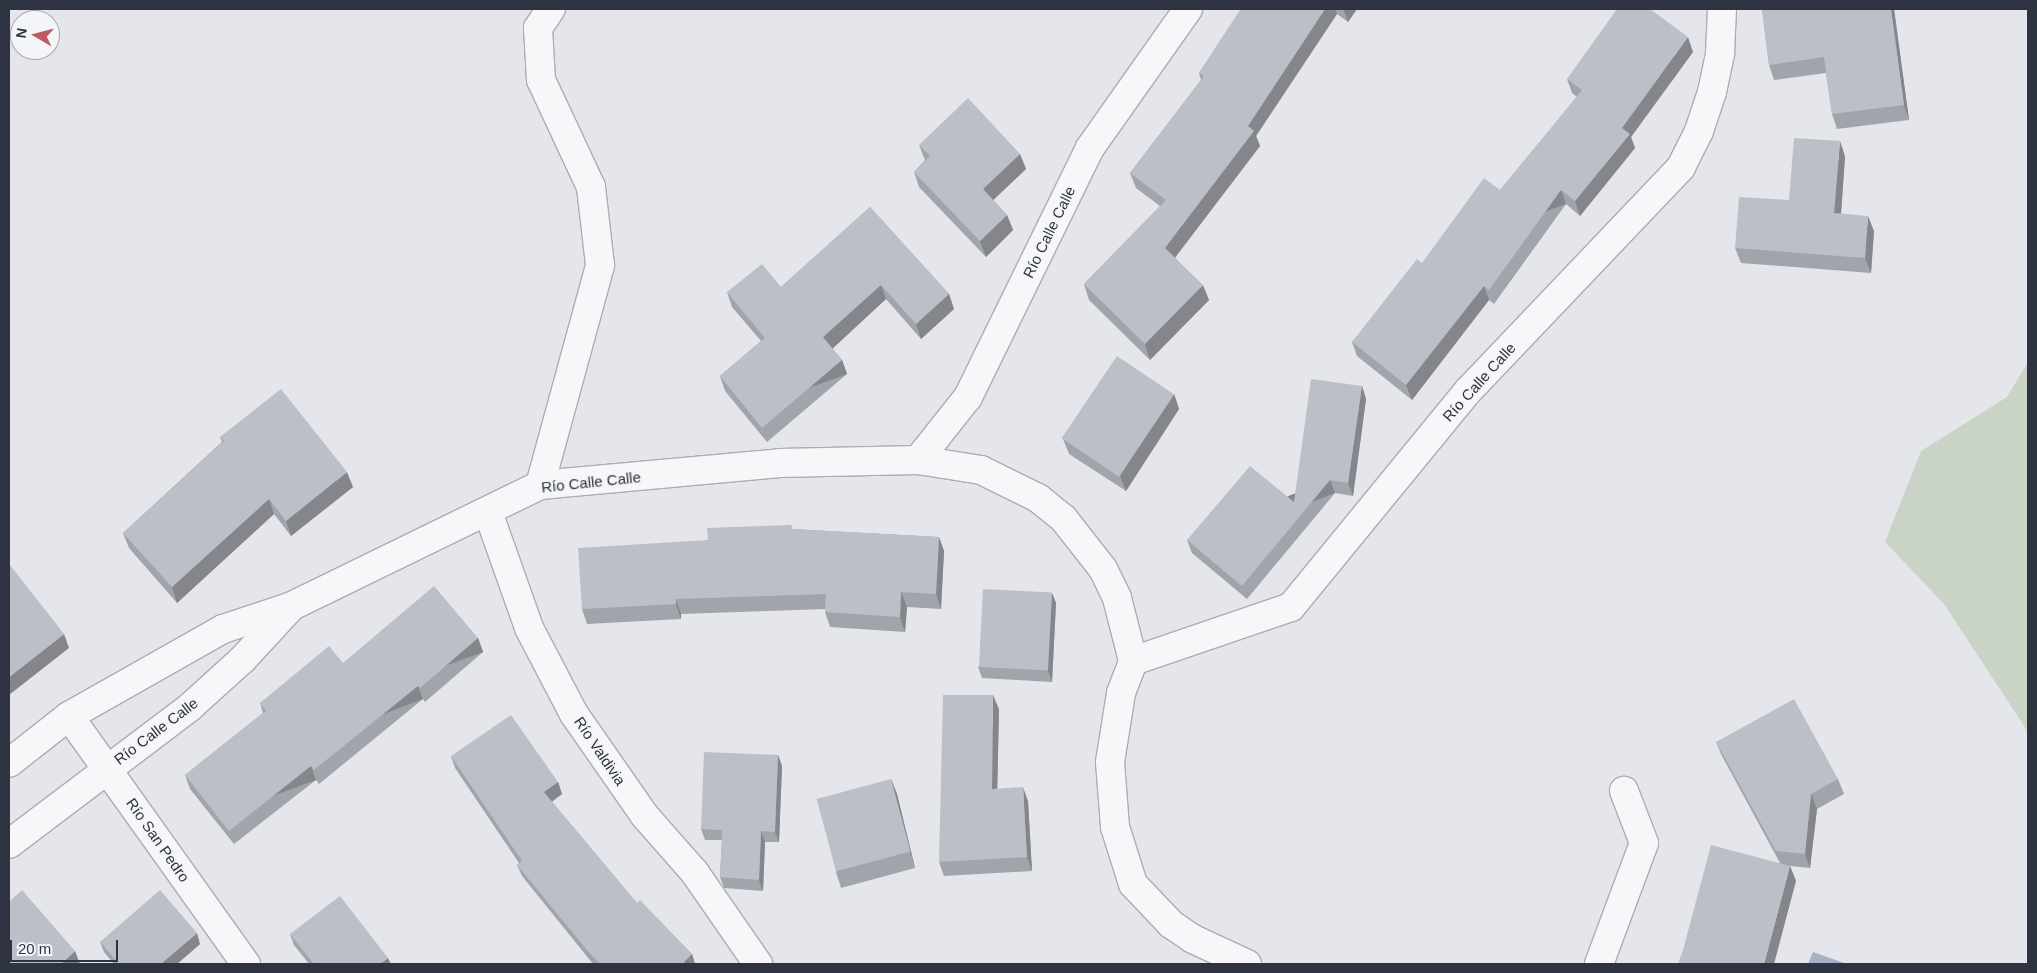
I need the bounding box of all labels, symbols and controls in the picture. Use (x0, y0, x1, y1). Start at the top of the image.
north arrow (10, 10, 60, 60)
text: N (13, 27, 30, 39)
street label: Río Calle Calle (1019, 183, 1079, 281)
street label: Río Calle Calle (1439, 339, 1519, 425)
street label: Río Calle Calle (540, 468, 642, 496)
street label: Río Calle Calle (111, 694, 201, 768)
street label: Río Valdivia (570, 713, 630, 789)
street label: Río San Pedro (122, 795, 194, 885)
scale bar (12, 930, 120, 962)
text: 20 m (18, 940, 51, 957)

